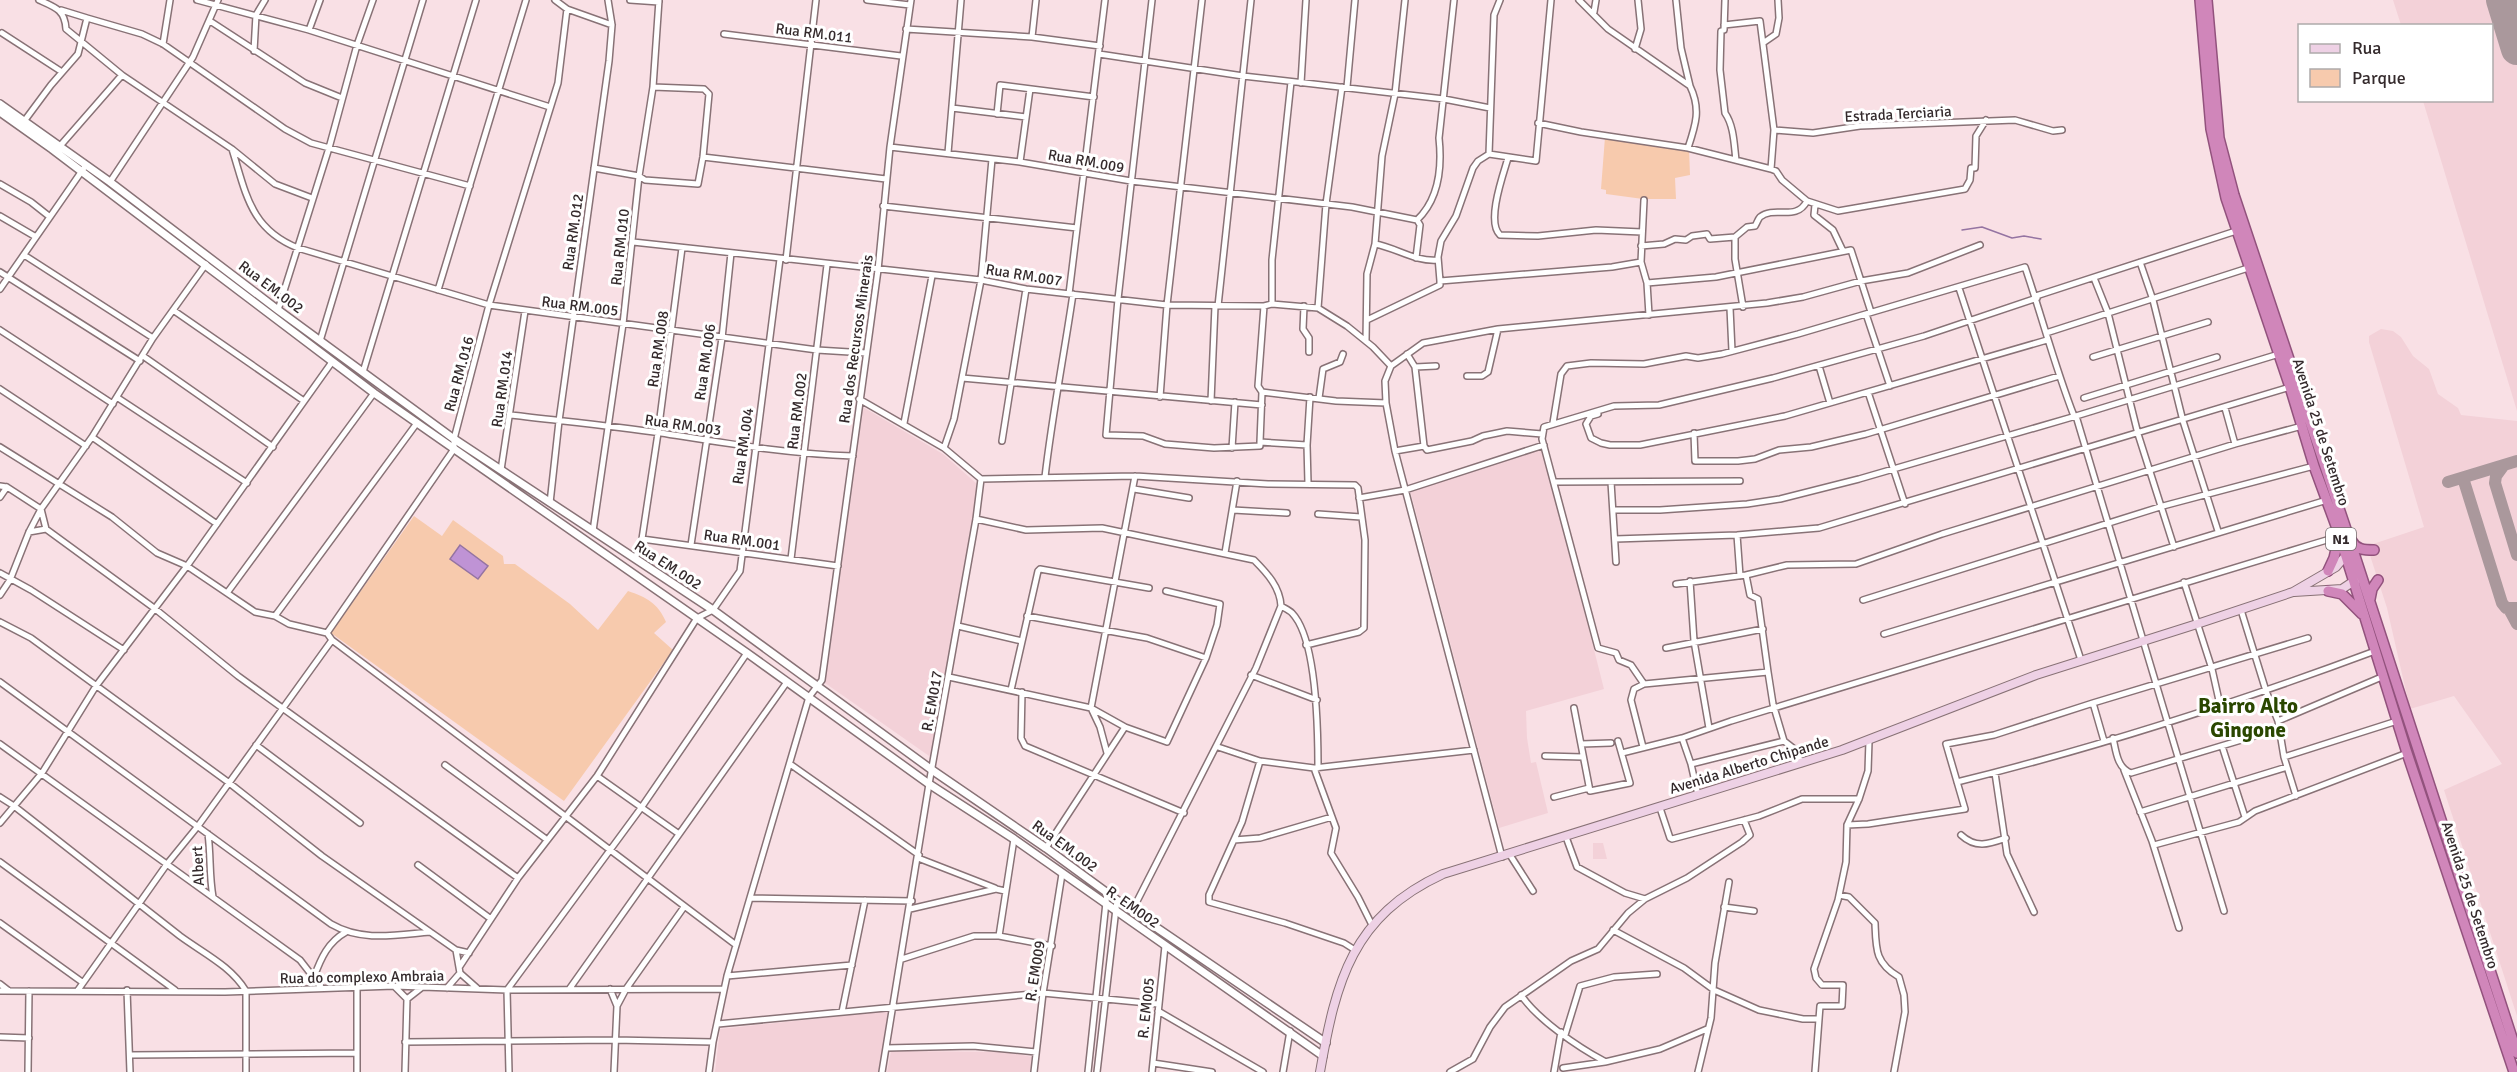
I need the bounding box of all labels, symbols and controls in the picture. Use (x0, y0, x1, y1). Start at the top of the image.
street label: Rua RM.011 (775, 19, 853, 47)
legend (2298, 24, 2493, 102)
text: Rua (2352, 37, 2381, 59)
text: Parque (2352, 67, 2406, 89)
street label: Estrada Terciaria (1844, 102, 1952, 126)
street label: Rua RM.009 (1046, 145, 1126, 177)
street label: Rua RM.012 (559, 193, 587, 271)
street label: Rua RM.010 (607, 208, 633, 286)
street label: Rua dos Recursos Minerais (835, 253, 877, 425)
street label: Rua EM.002 (235, 257, 307, 317)
street label: Rua RM.007 (984, 260, 1064, 290)
street label: Rua RM.005 (541, 292, 619, 320)
street label: Rua RM.008 (644, 310, 672, 388)
street label: Rua RM.006 (691, 323, 719, 401)
street label: Rua RM.016 (440, 334, 478, 414)
street label: Rua RM.014 (488, 350, 516, 428)
street label: Avenida 25 de Setembro (2289, 356, 2353, 508)
street label: Rua RM.002 (783, 372, 811, 450)
street label: Rua RM.004 (729, 407, 757, 485)
street label: Rua RM.003 (644, 411, 722, 439)
street label: Rua RM.001 (703, 526, 781, 554)
road number: N1 (2326, 528, 2356, 550)
street label: Rua EM.002 (631, 537, 705, 593)
street label: R. EM017 (918, 669, 946, 733)
district label: Bairro Alto Gingone (2198, 693, 2298, 743)
street label: Avenida Alberto Chipande (1667, 732, 1831, 798)
street label: Rua EM.002 (1029, 816, 1101, 876)
street label: Avenida 25 de Setembro (2438, 819, 2502, 971)
street label: Albert (188, 846, 208, 886)
street label: R. EM002 (1103, 882, 1163, 932)
street label: R. EM009 (1021, 939, 1049, 1003)
street label: Rua do complexo Ambraia (279, 967, 445, 987)
street label: R. EM005 (1134, 977, 1158, 1039)

